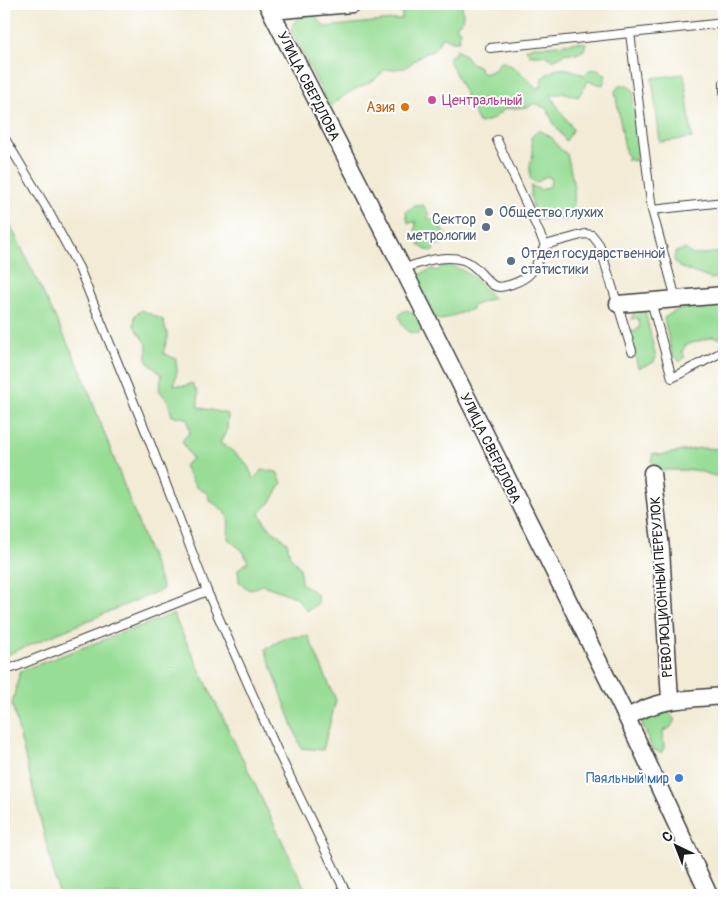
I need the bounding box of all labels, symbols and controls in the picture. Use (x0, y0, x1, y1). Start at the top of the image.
street label: УЛИЦА СВЕРДЛОВА (274, 29, 344, 144)
place label: Центральный (442, 92, 522, 109)
marker: Центральный (426, 94, 438, 106)
place label: Азия (366, 99, 395, 116)
marker: Азия (399, 101, 411, 113)
place label: Общество глухих (499, 204, 604, 221)
marker: Общество глухих (483, 206, 495, 218)
place label: Сектор метрологии (407, 211, 476, 244)
marker: Сектор метрологии (480, 221, 492, 233)
place label: Отдел государственной статистики (521, 245, 665, 278)
marker: Отдел государственной статистики (505, 255, 517, 267)
street label: УЛИЦА СВЕРДЛОВА (456, 390, 525, 506)
street label: РЕВОЛЮЦИОННЫЙ ПЕРЕУЛОК (647, 496, 676, 678)
place label: Паяльный мир (586, 770, 669, 787)
marker: Паяльный мир (673, 772, 685, 784)
north arrow (650, 822, 700, 872)
text: С (659, 827, 677, 846)

